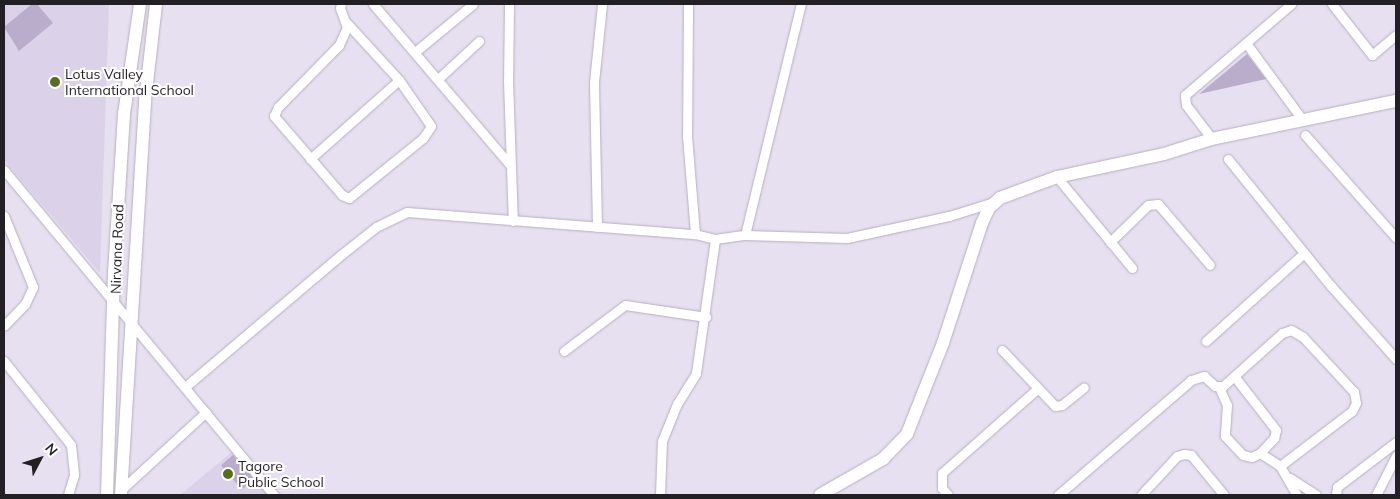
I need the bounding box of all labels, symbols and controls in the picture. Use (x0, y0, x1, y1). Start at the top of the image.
place label: Lotus Valley International School (65, 66, 194, 98)
marker: Lotus Valley International School (49, 76, 61, 88)
street label: Nirvana Road (107, 204, 127, 294)
north arrow (15, 434, 65, 484)
text: N (41, 440, 62, 459)
place label: Tagore Public School (238, 458, 324, 491)
marker: Tagore Public School (222, 468, 234, 480)

